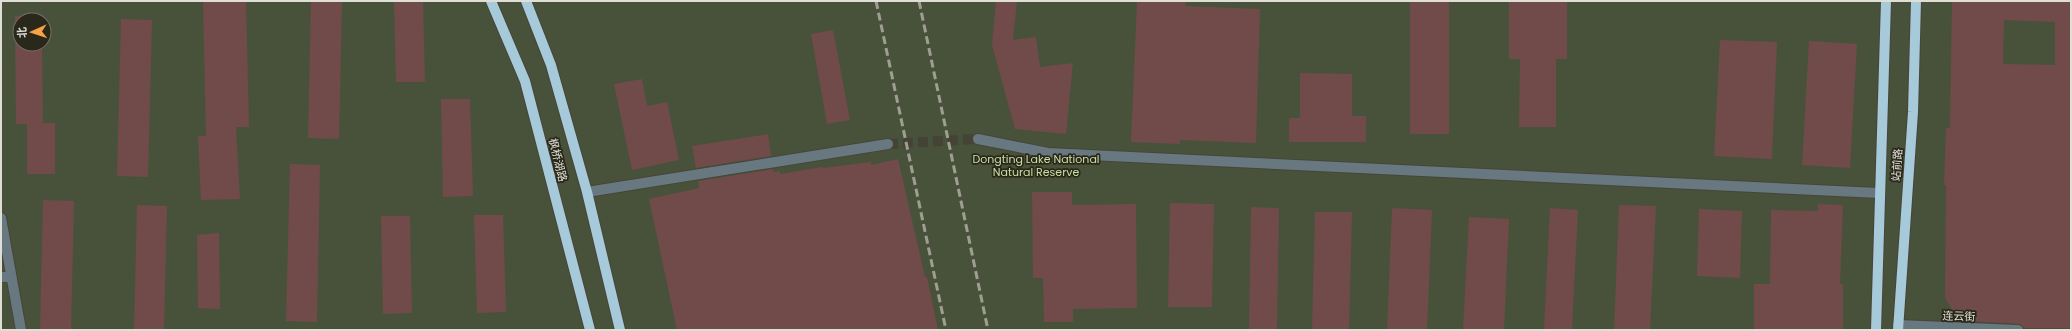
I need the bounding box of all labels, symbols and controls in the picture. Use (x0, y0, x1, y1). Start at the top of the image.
north arrow (12, 12, 52, 52)
text: 北 (14, 27, 30, 38)
street label: 枫桥湖路 (545, 137, 571, 183)
street label: 站前路 (1888, 148, 1906, 182)
park label: Dongting Lake National Natural Reserve (972, 151, 1100, 180)
street label: 连云街 (1942, 307, 1976, 325)

